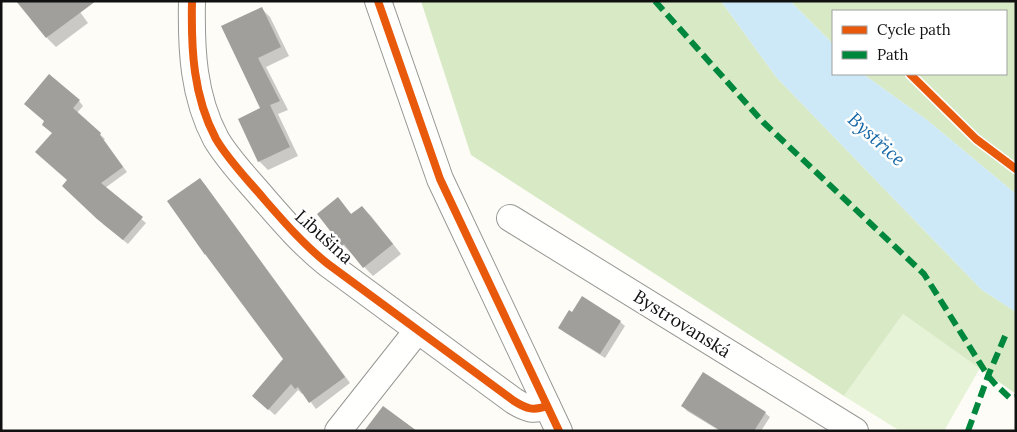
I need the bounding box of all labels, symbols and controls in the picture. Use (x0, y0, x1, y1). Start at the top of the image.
legend (832, 10, 1007, 75)
text: Cycle path (877, 20, 951, 39)
text: Path (877, 45, 908, 64)
water label: Bystřice (843, 107, 911, 171)
street label: Libušina (291, 205, 358, 269)
street label: Bystrovanská (629, 285, 735, 363)

